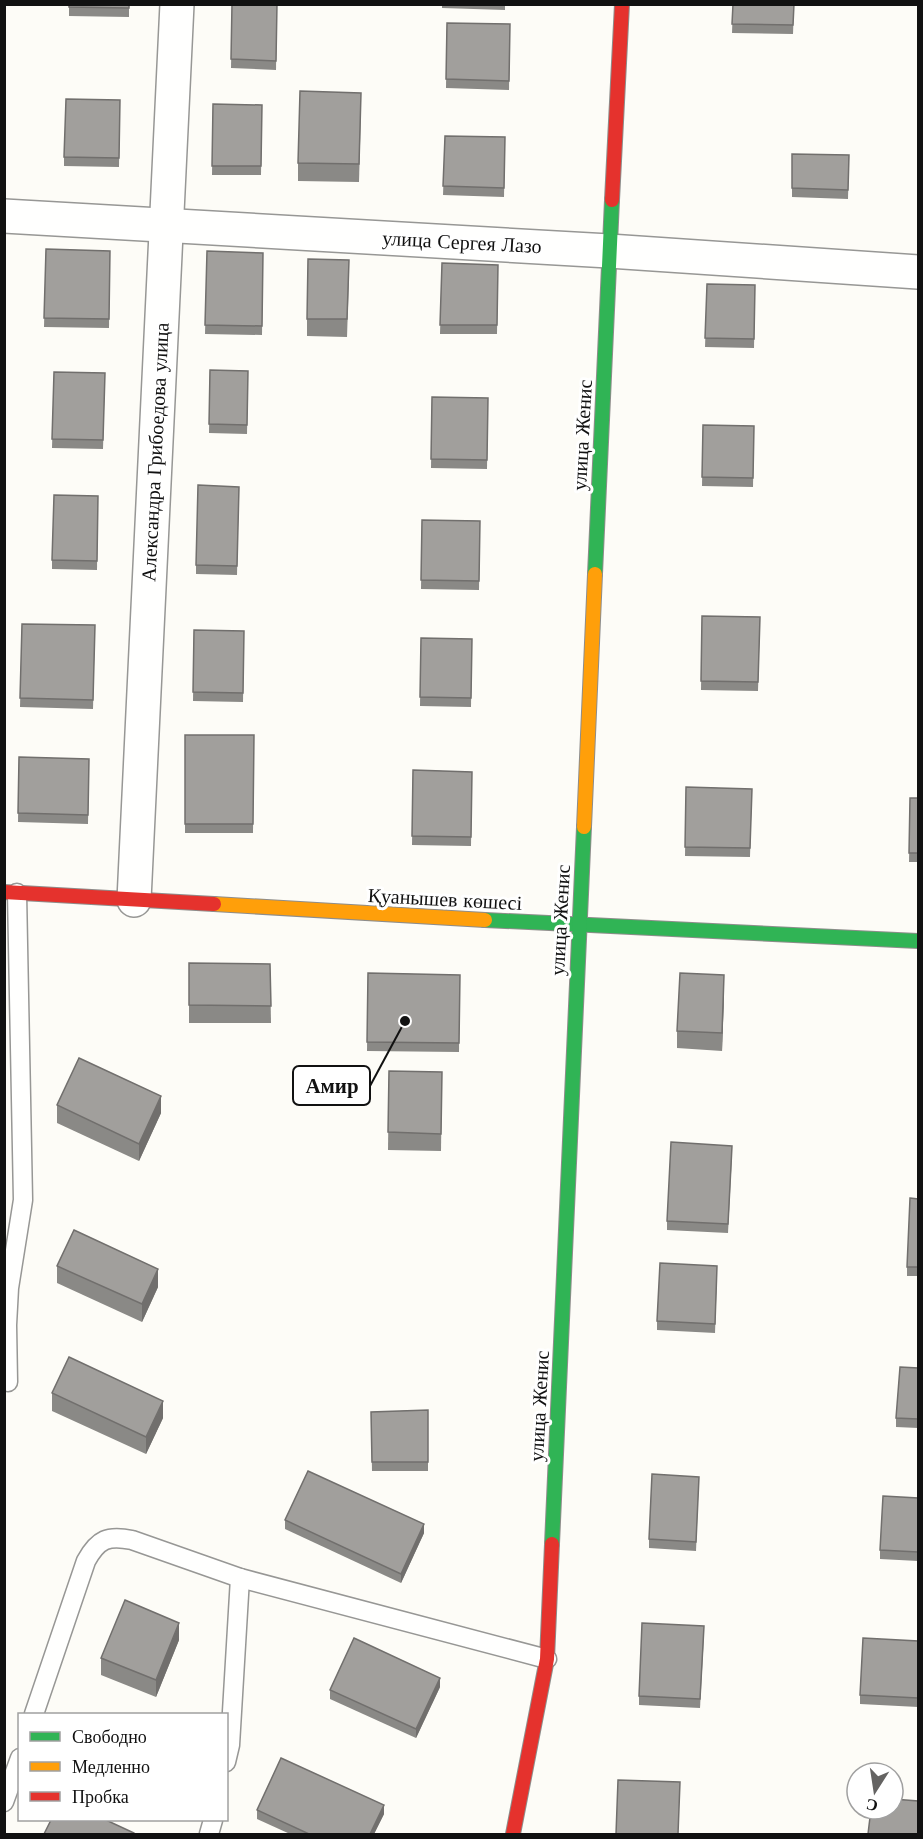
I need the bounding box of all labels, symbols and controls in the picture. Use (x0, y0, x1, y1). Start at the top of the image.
street label: улица Сергея Лазо (382, 226, 542, 258)
street label: Александра Грибоедова улица (136, 322, 174, 582)
street label: улица Женис (567, 379, 597, 491)
street label: улица Женис (545, 864, 575, 976)
street label: Қуанышев көшесі (367, 883, 523, 915)
callout: Амир (293, 1066, 370, 1105)
text: Амир (305, 1073, 359, 1099)
street label: улица Женис (524, 1350, 554, 1462)
legend (18, 1713, 228, 1821)
text: Свободно (72, 1726, 147, 1748)
text: Медленно (72, 1756, 150, 1778)
north arrow (845, 1761, 905, 1821)
text: Пробка (72, 1786, 129, 1808)
text: С (864, 1795, 880, 1817)

